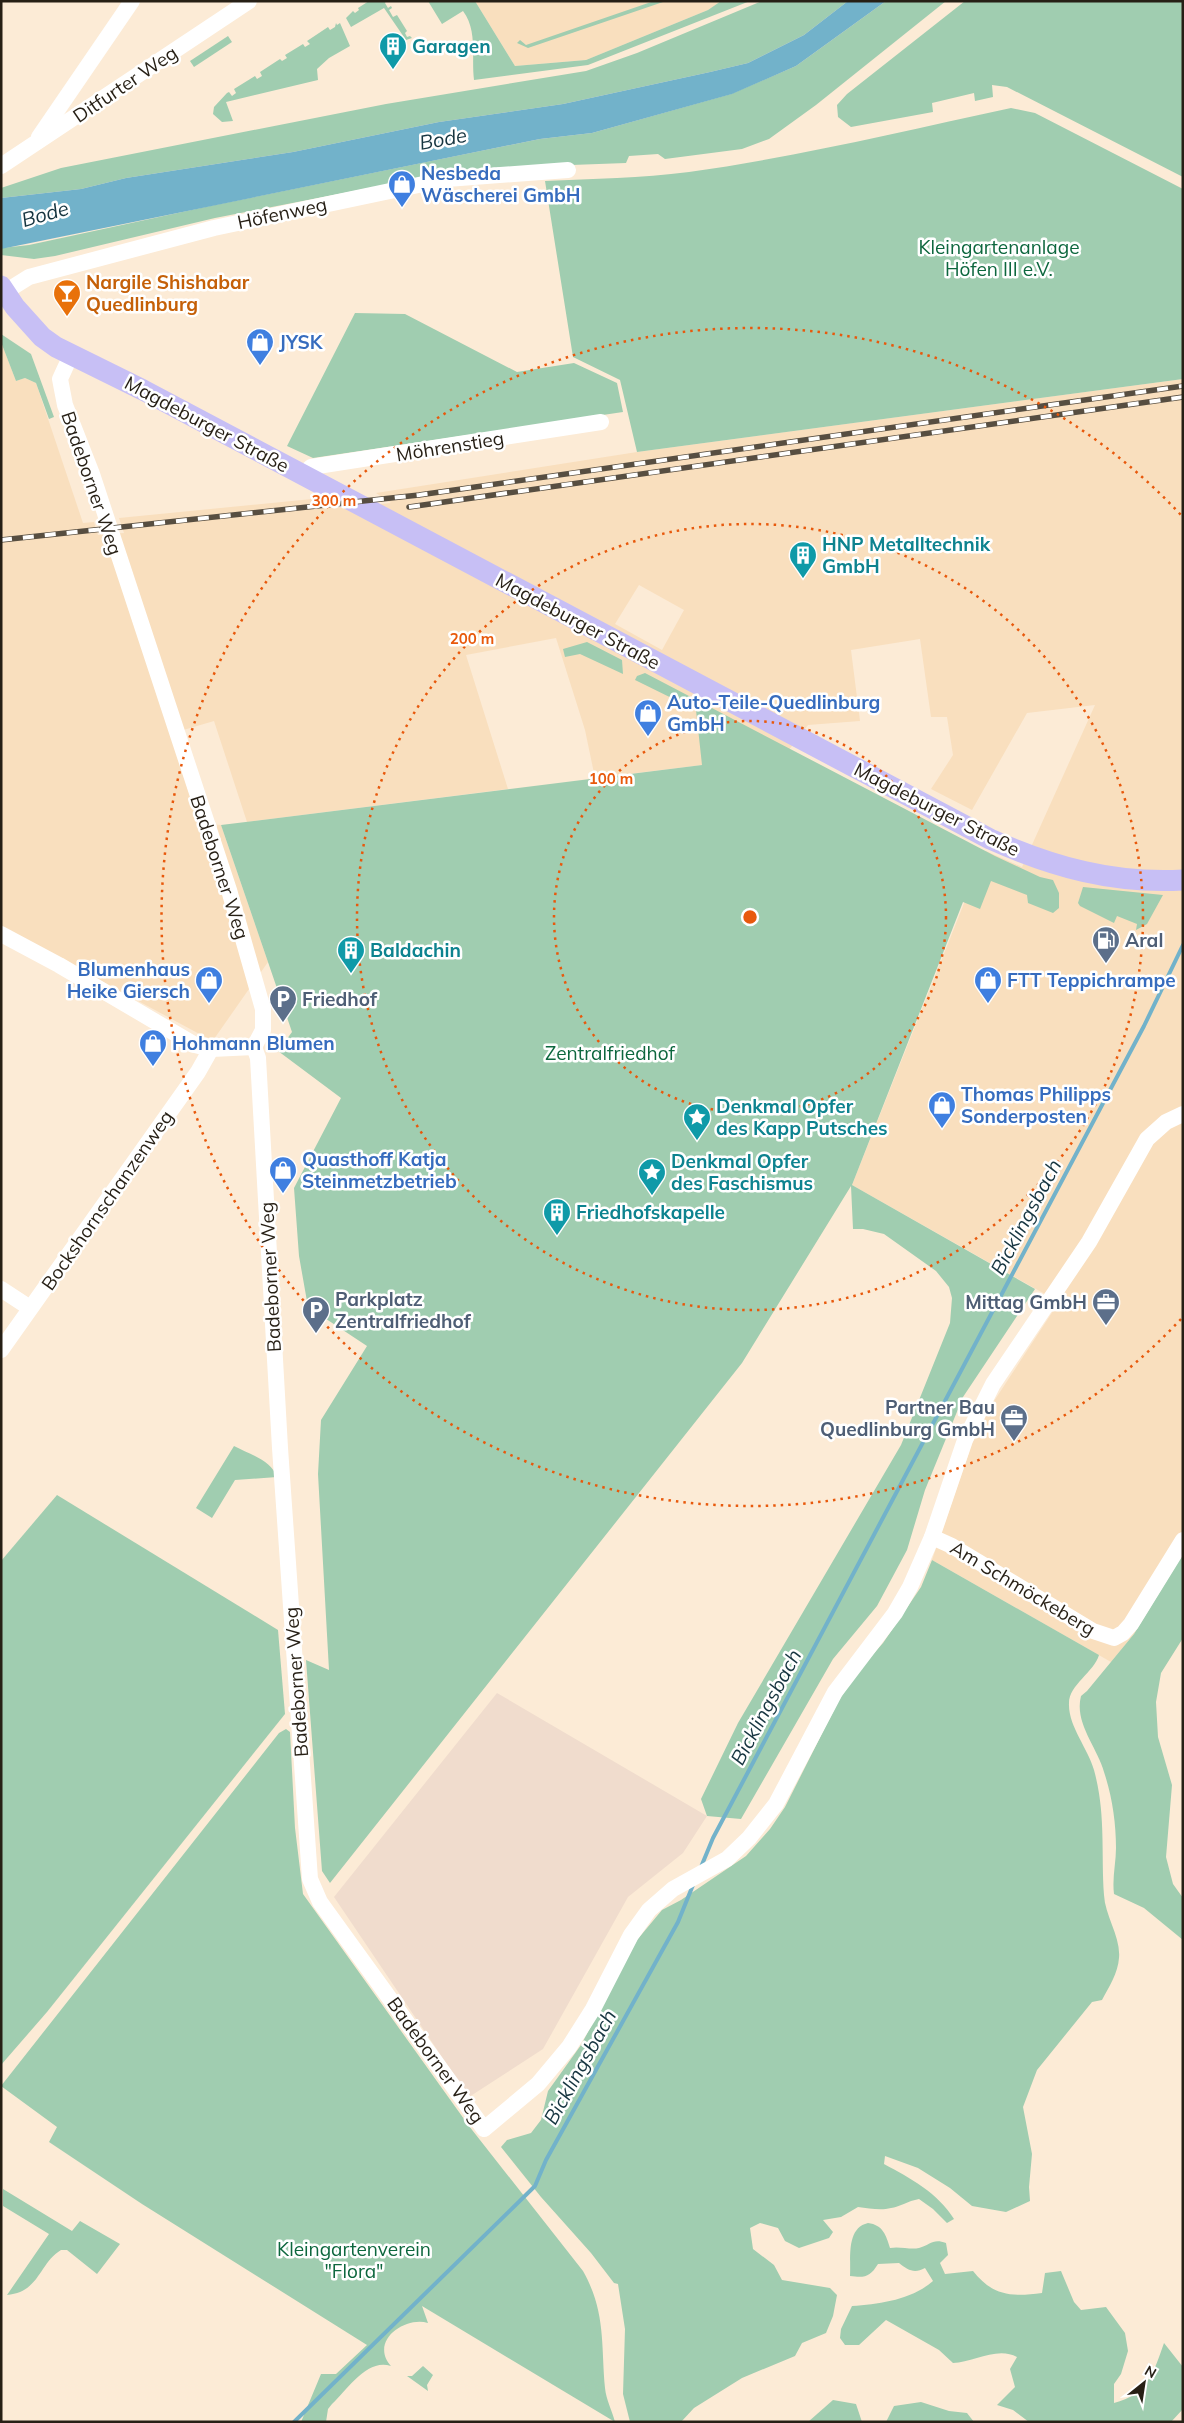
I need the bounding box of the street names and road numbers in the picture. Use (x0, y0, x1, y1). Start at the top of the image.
street label: Ditfurter Weg (68, 40, 182, 128)
street label: Höfenweg (235, 192, 329, 234)
street label: Magdeburger Straße (121, 371, 293, 477)
street label: Badeborner Weg (56, 408, 128, 558)
street label: Möhrenstieg (394, 426, 506, 466)
street label: Magdeburger Straße (492, 568, 664, 674)
street label: Magdeburger Straße (850, 757, 1024, 861)
street label: Badeborner Weg (185, 792, 255, 942)
street label: Bockshornschanzenweg (36, 1105, 178, 1295)
street label: Badeborner Weg (254, 1201, 286, 1353)
street label: Am Schmöckeberg (946, 1535, 1100, 1641)
street label: Badeborner Weg (279, 1606, 313, 1758)
street label: Badeborner Weg (382, 1992, 490, 2128)

